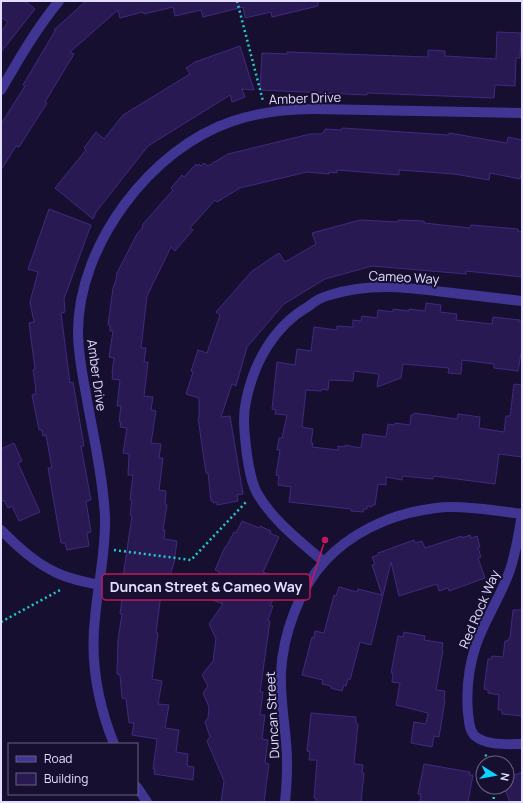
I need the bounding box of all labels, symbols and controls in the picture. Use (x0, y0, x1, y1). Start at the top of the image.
street label: Amber Drive (269, 88, 342, 108)
street label: Cameo Way (368, 266, 440, 288)
street label: Amber Drive (83, 338, 111, 412)
street label: Red Rock Way (454, 567, 504, 651)
callout: Duncan Street & Cameo Way (102, 574, 310, 600)
text: Duncan Street & Cameo Way (110, 577, 302, 596)
street label: Duncan Street (261, 671, 283, 759)
legend (8, 743, 138, 795)
text: Road (44, 750, 72, 767)
north arrow (475, 755, 515, 795)
text: Building (44, 770, 88, 787)
text: N (497, 772, 513, 782)

